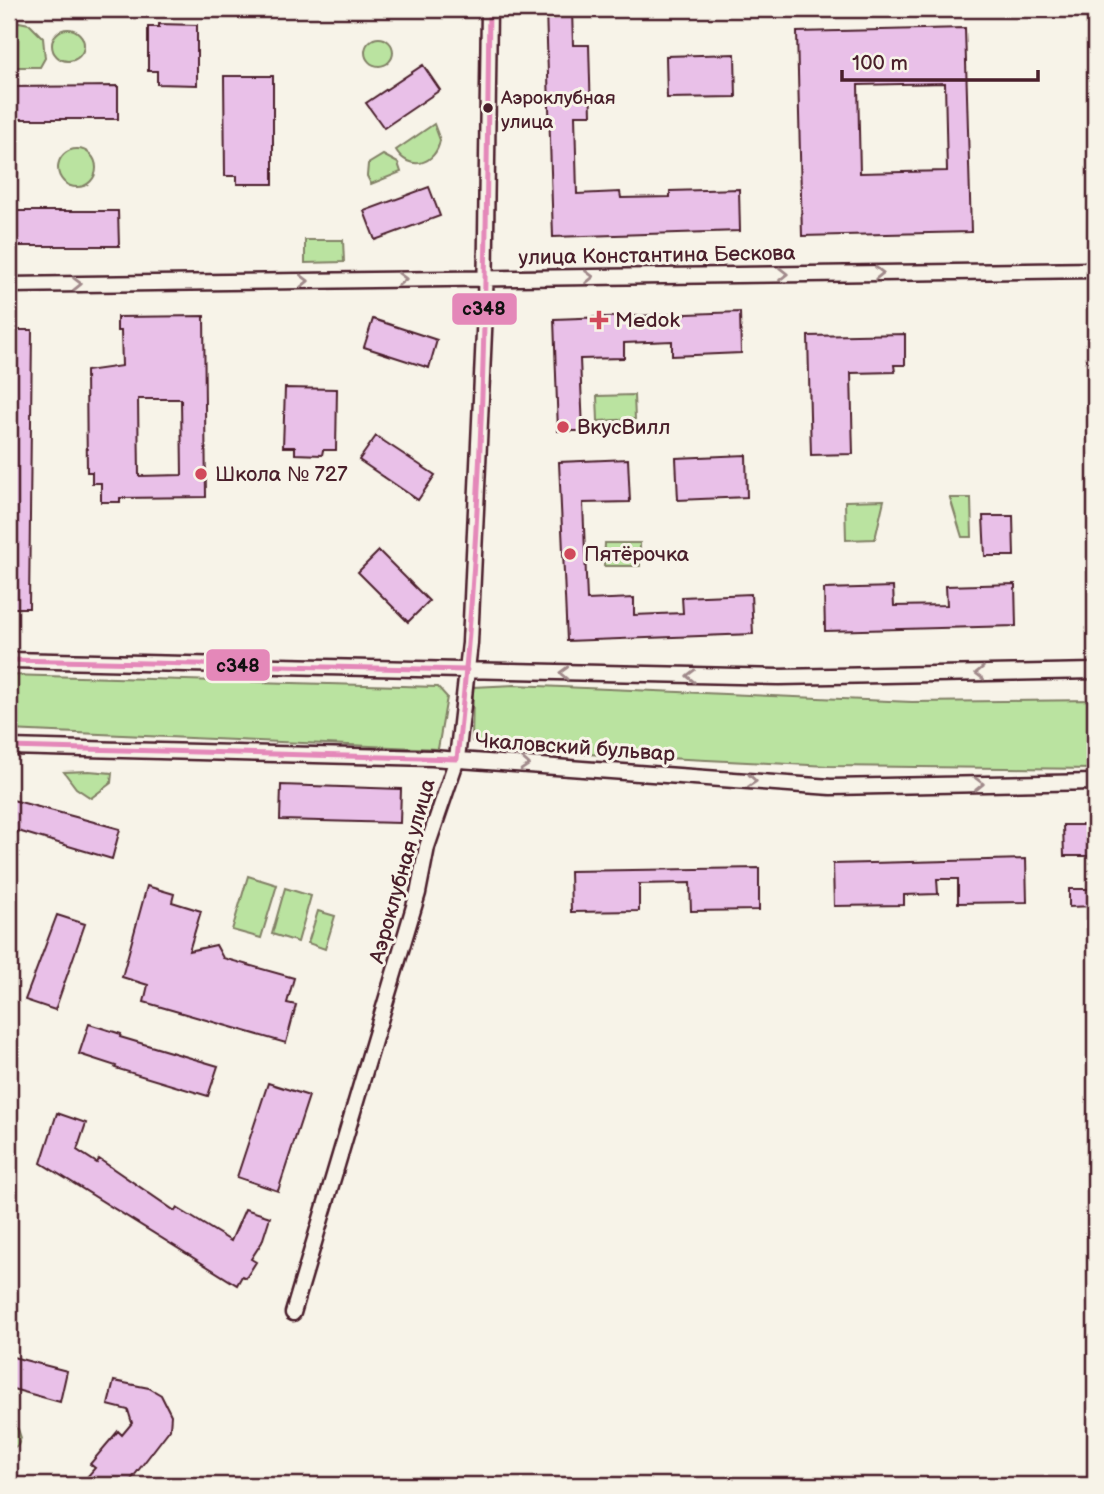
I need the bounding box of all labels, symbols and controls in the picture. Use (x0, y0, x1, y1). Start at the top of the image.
scale bar (842, 38, 1038, 82)
text: 100 m (852, 51, 908, 76)
place label: Аэроклубная улица (500, 87, 616, 134)
marker: Аэроклубная улица (481, 101, 495, 115)
street label: улица Константина Бескова (518, 241, 796, 270)
one-way arrow (874, 265, 885, 281)
one-way arrow (779, 266, 789, 282)
one-way arrow (584, 269, 595, 284)
one-way arrow (397, 271, 408, 287)
one-way arrow (299, 273, 310, 288)
one-way arrow (72, 276, 83, 292)
line badge: с348 (451, 292, 518, 326)
text: с348 (462, 298, 506, 321)
place label: Medok (615, 308, 681, 333)
marker: Medok (589, 310, 609, 330)
place label: ВкусВилл (577, 415, 670, 440)
marker: ВкусВилл (555, 419, 571, 435)
place label: Школа № 727 (215, 462, 348, 487)
marker: Школа № 727 (193, 466, 209, 482)
place label: Пятёрочка (584, 542, 690, 567)
marker: Пятёрочка (562, 546, 578, 562)
line badge: с348 (205, 648, 271, 682)
text: с348 (216, 655, 260, 678)
one-way arrow (975, 665, 985, 681)
one-way arrow (559, 666, 570, 681)
one-way arrow (685, 668, 695, 684)
street label: Чкаловский бульвар (474, 728, 676, 767)
one-way arrow (520, 756, 531, 771)
one-way arrow (747, 773, 758, 788)
street label: Аэроклубная улица (364, 776, 441, 967)
one-way arrow (975, 776, 985, 792)

